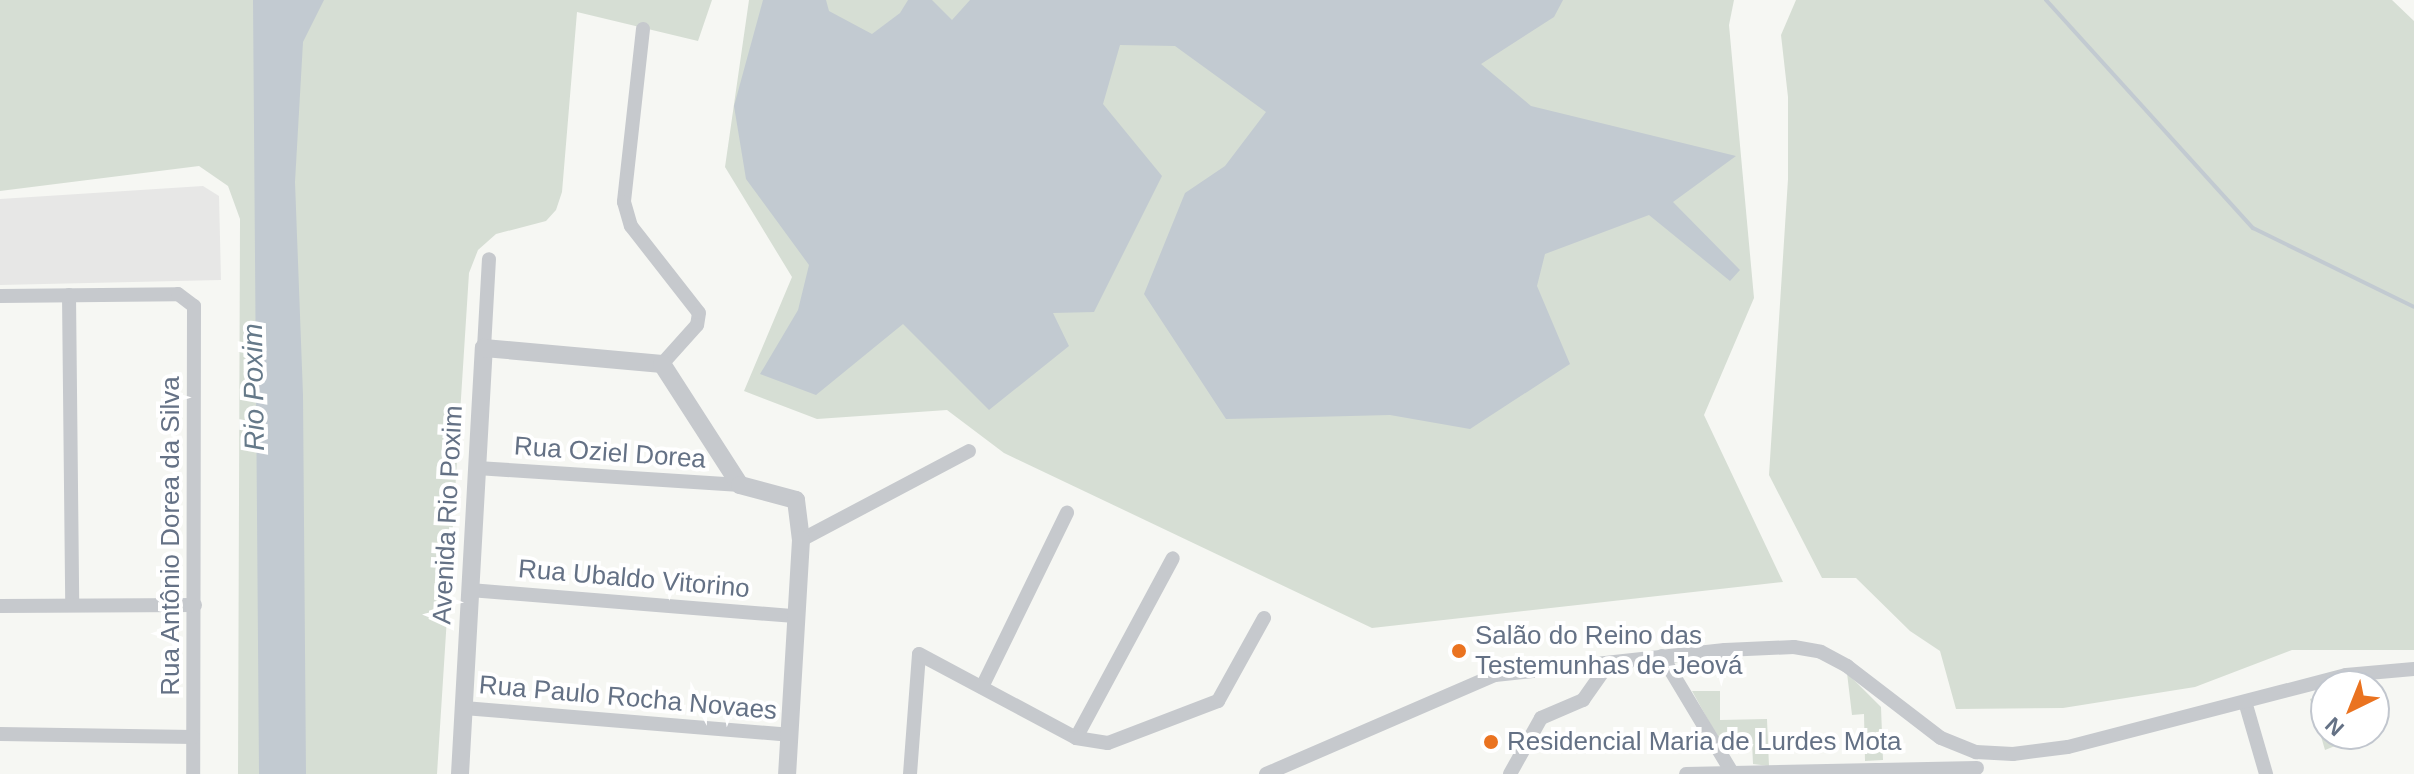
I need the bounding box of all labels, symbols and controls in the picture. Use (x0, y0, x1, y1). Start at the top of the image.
water label: Rio Poxim (236, 323, 272, 451)
street label: Rua Antônio Dorea da Silva (155, 376, 187, 696)
street label: Avenida Rio Poxim (427, 405, 469, 625)
street label: Rua Oziel Dorea (513, 431, 707, 475)
street label: Rua Ubaldo Vitorino (517, 553, 751, 605)
place label: Salão do Reino das Testemunhas de Jeová (1475, 620, 1742, 682)
marker: Salão do Reino das Testemunhas de Jeová (1450, 642, 1468, 660)
street label: Rua Paulo Rocha Novaes (478, 669, 778, 727)
north arrow (2310, 670, 2390, 750)
text: N (2320, 712, 2349, 741)
place label: Residencial Maria de Lurdes Mota (1507, 726, 1902, 758)
marker: Residencial Maria de Lurdes Mota (1482, 733, 1500, 751)

